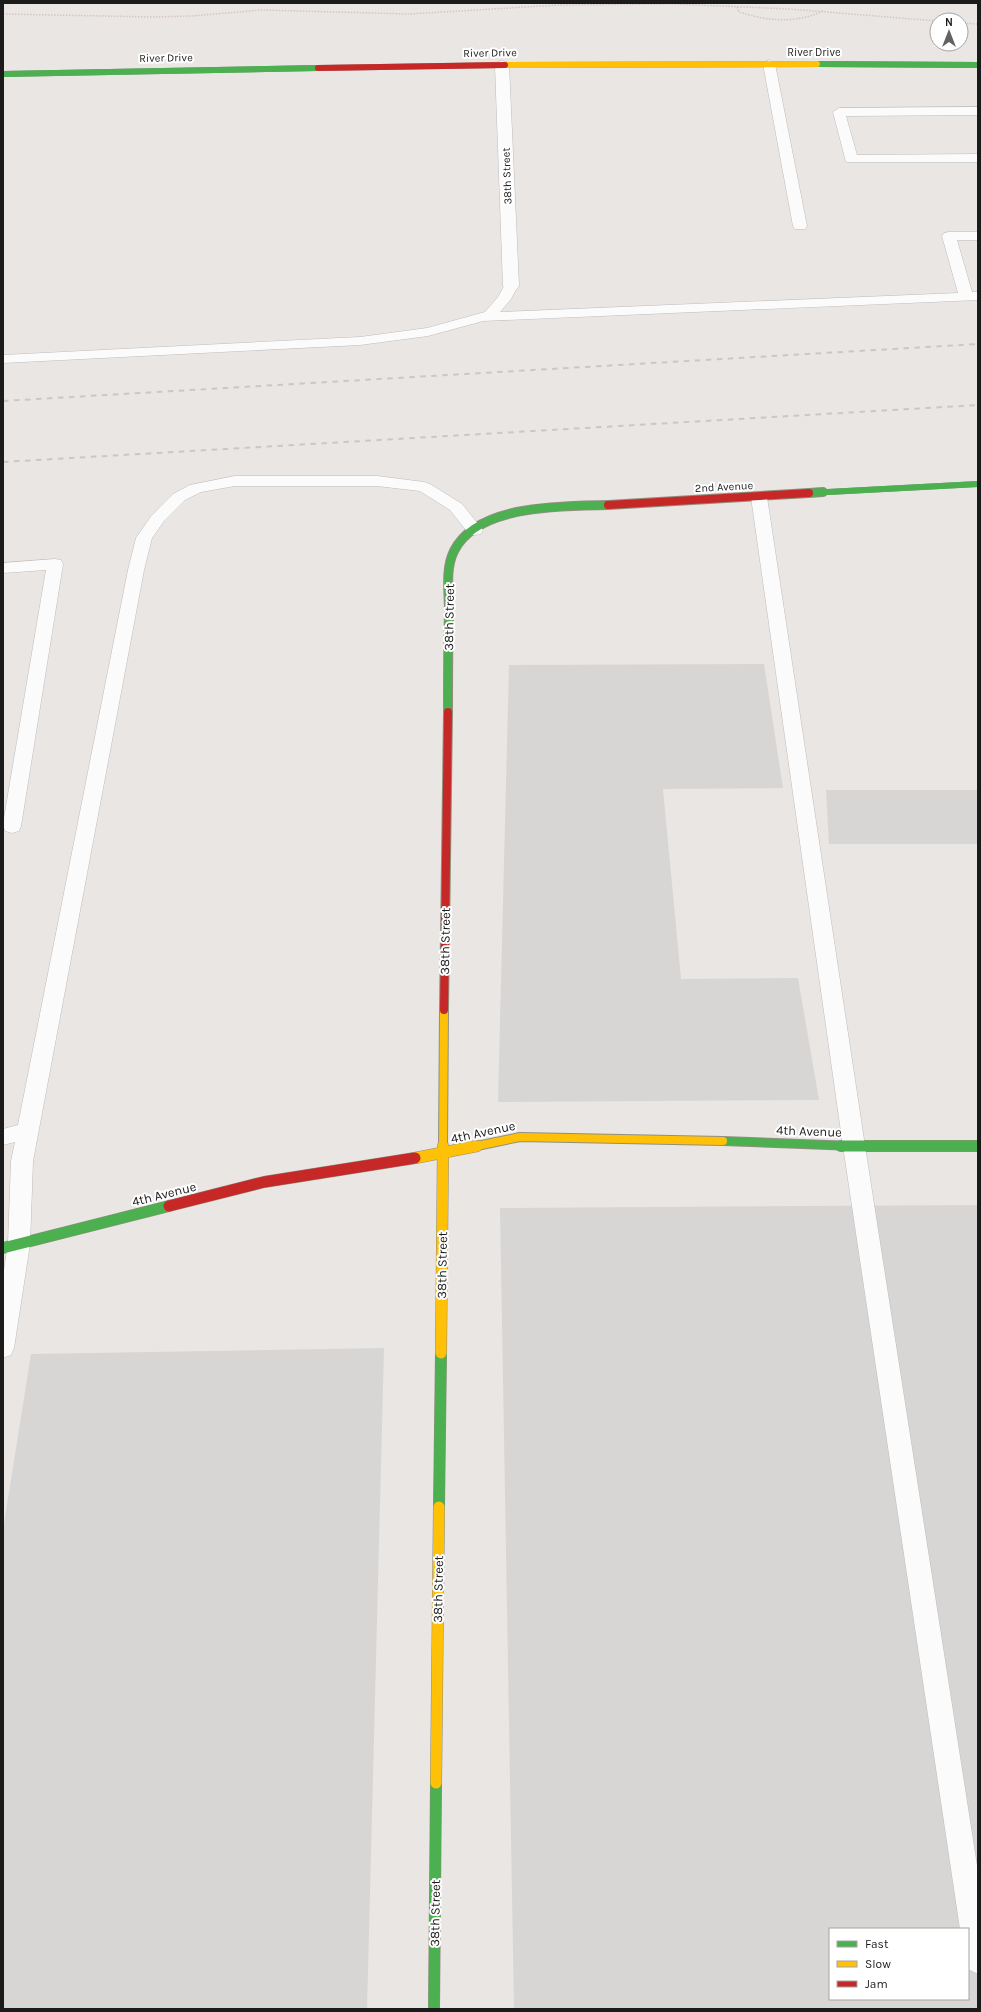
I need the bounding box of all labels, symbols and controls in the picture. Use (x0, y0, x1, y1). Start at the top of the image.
north arrow (929, 12, 969, 52)
text: N (945, 16, 953, 29)
street label: River Drive (463, 46, 517, 60)
street label: River Drive (787, 46, 841, 59)
street label: River Drive (139, 51, 193, 65)
street label: 38th Street (500, 147, 514, 205)
street label: 2nd Avenue (695, 479, 754, 495)
street label: 38th Street (441, 583, 457, 651)
street label: 38th Street (437, 907, 453, 975)
street label: 4th Avenue (449, 1118, 517, 1146)
street label: 4th Avenue (776, 1122, 842, 1140)
street label: 4th Avenue (130, 1179, 198, 1209)
street label: 38th Street (434, 1231, 450, 1299)
street label: 38th Street (430, 1555, 446, 1623)
street label: 38th Street (427, 1879, 443, 1947)
legend (829, 1928, 969, 2000)
text: Fast (865, 1937, 889, 1951)
text: Slow (865, 1957, 891, 1971)
text: Jam (865, 1977, 888, 1991)

